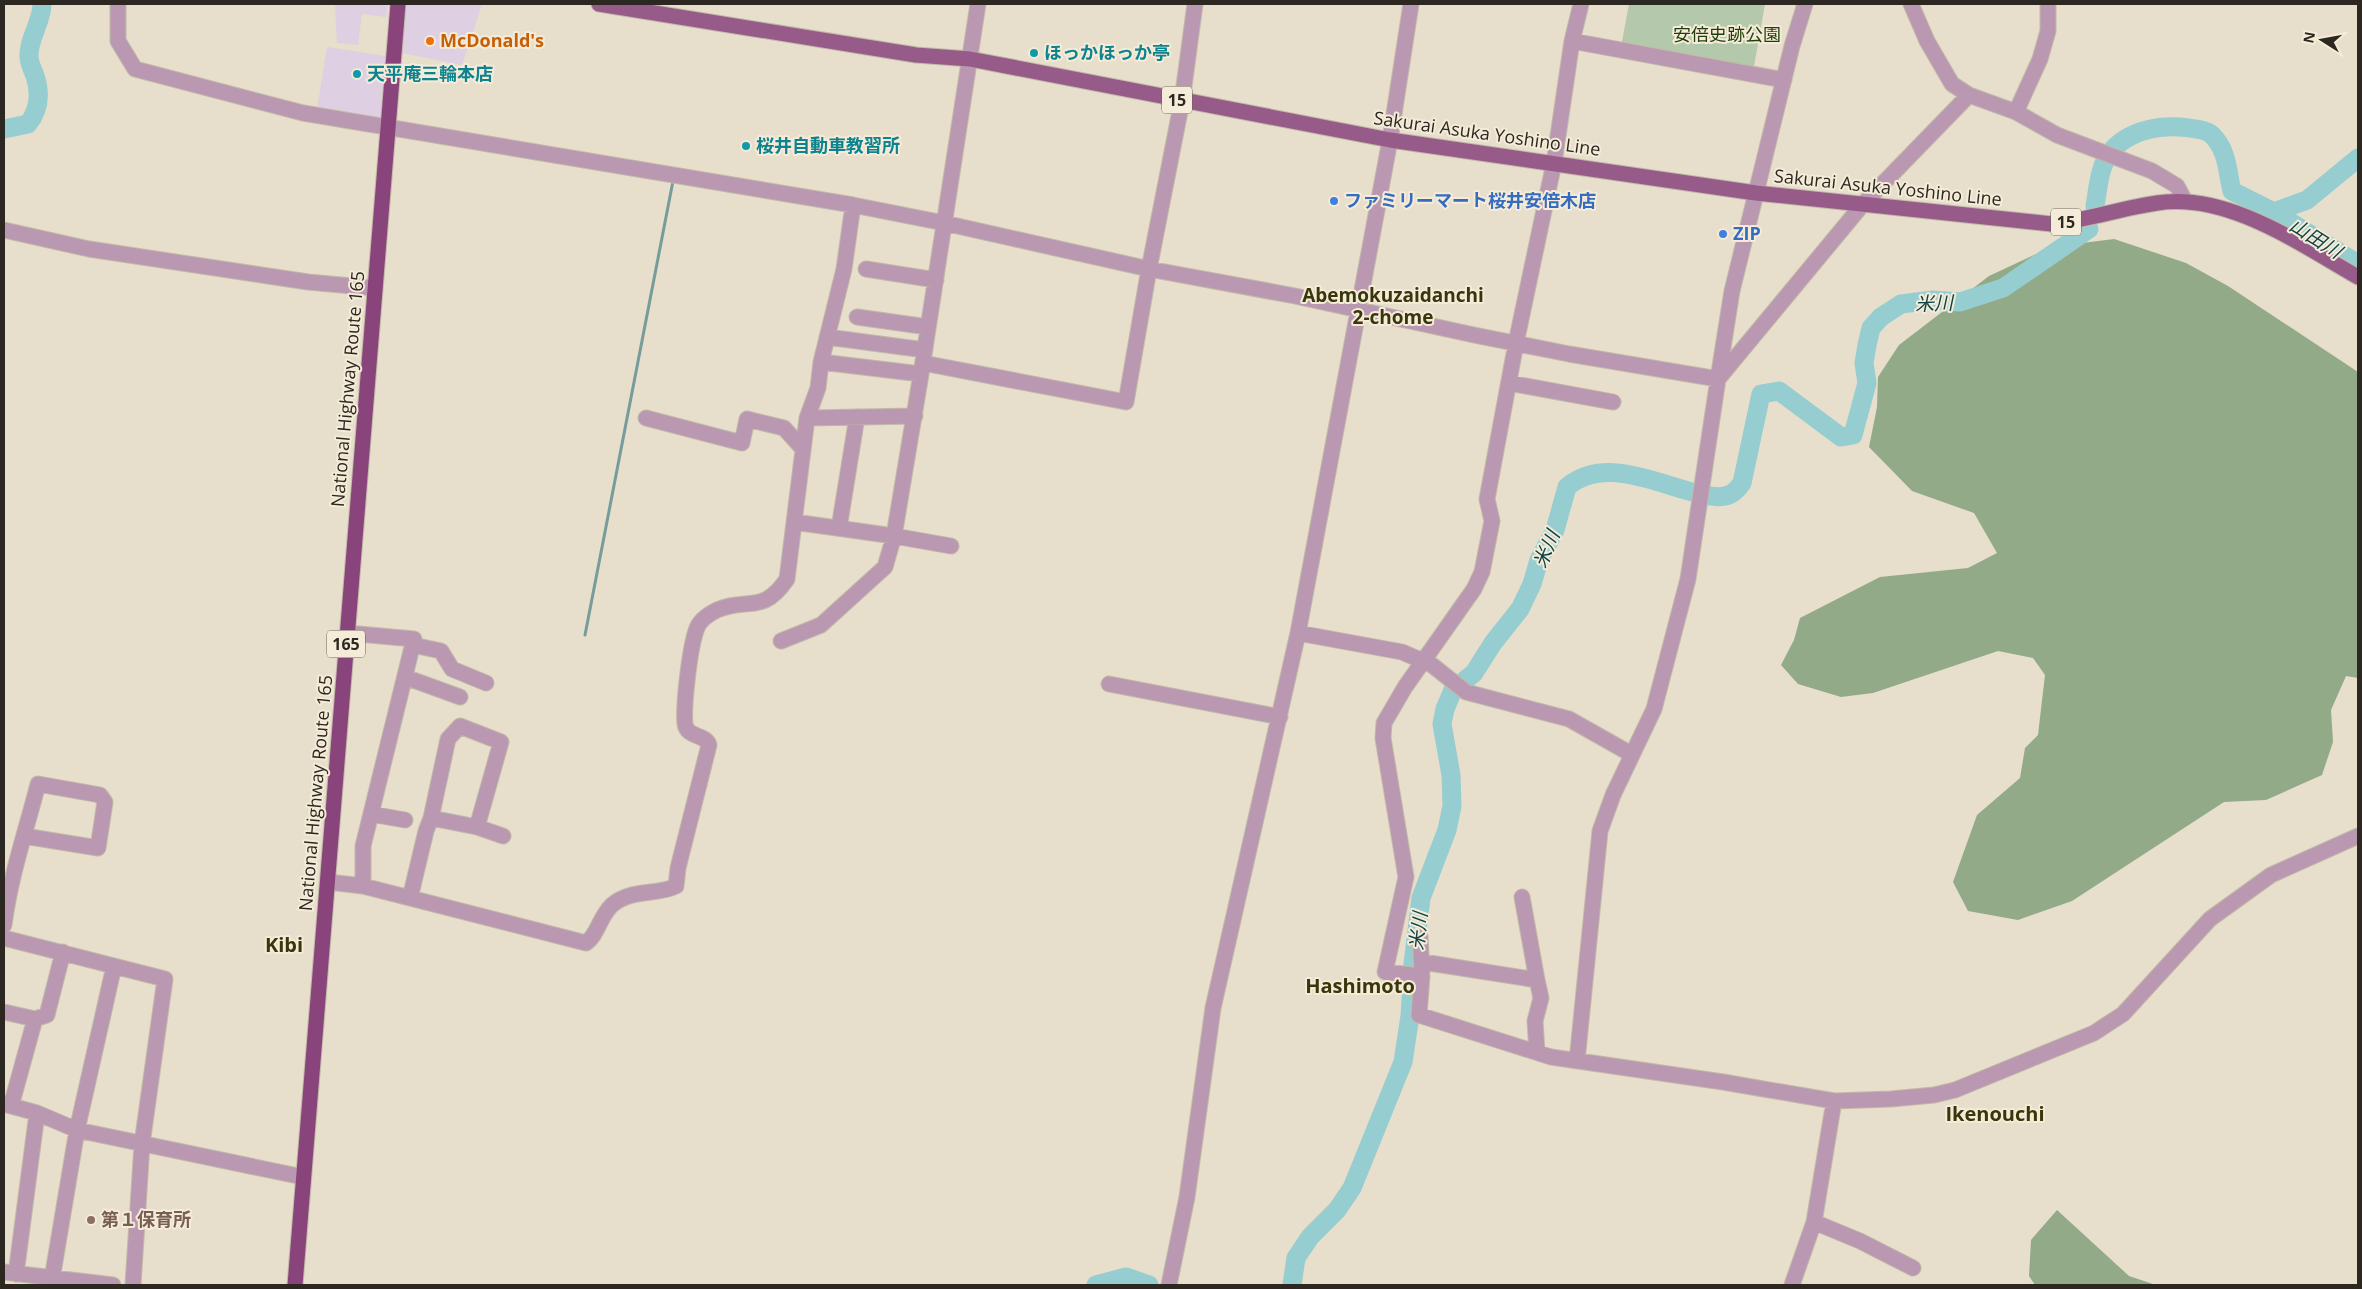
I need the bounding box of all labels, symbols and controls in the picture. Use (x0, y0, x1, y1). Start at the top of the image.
north arrow (2297, 15, 2347, 65)
park label: 安倍史跡公園 (1673, 22, 1781, 46)
place label: McDonald's (440, 28, 544, 52)
text: N (2298, 30, 2319, 45)
marker: McDonald's (424, 35, 436, 47)
place label: ほっかほっか亭 (1044, 40, 1170, 64)
marker: ほっかほっか亭 (1028, 47, 1040, 59)
place label: 天平庵三輪本店 (367, 61, 493, 85)
marker: 天平庵三輪本店 (351, 68, 363, 80)
road number: 15 (1162, 86, 1192, 114)
street label: Sakurai Asuka Yoshino Line (1372, 105, 1602, 161)
place label: 桜井自動車教習所 (756, 133, 900, 157)
marker: 桜井自動車教習所 (740, 140, 752, 152)
street label: Sakurai Asuka Yoshino Line (1773, 163, 2003, 211)
place label: ファミリーマート桜井安倍木店 (1344, 188, 1596, 212)
marker: ファミリーマート桜井安倍木店 (1328, 195, 1340, 207)
road number: 15 (2051, 208, 2081, 236)
water label: 山田川 (2285, 212, 2349, 265)
place label: ZIP (1733, 221, 1761, 245)
marker: ZIP (1717, 228, 1729, 240)
street label: National Highway Route 165 (325, 270, 369, 508)
district label: Abemokuzaidanchi 2-chome (1302, 282, 1484, 330)
water label: 米川 (1915, 289, 1955, 317)
water label: 米川 (1527, 525, 1566, 572)
road number: 165 (327, 630, 365, 658)
street label: National Highway Route 165 (293, 674, 337, 912)
water label: 米川 (1403, 909, 1433, 951)
district label: Kibi (265, 931, 303, 958)
district label: Hashimoto (1305, 972, 1415, 999)
district label: Ikenouchi (1945, 1100, 2045, 1127)
place label: 第１保育所 (101, 1207, 191, 1231)
marker: 第１保育所 (85, 1214, 97, 1226)

